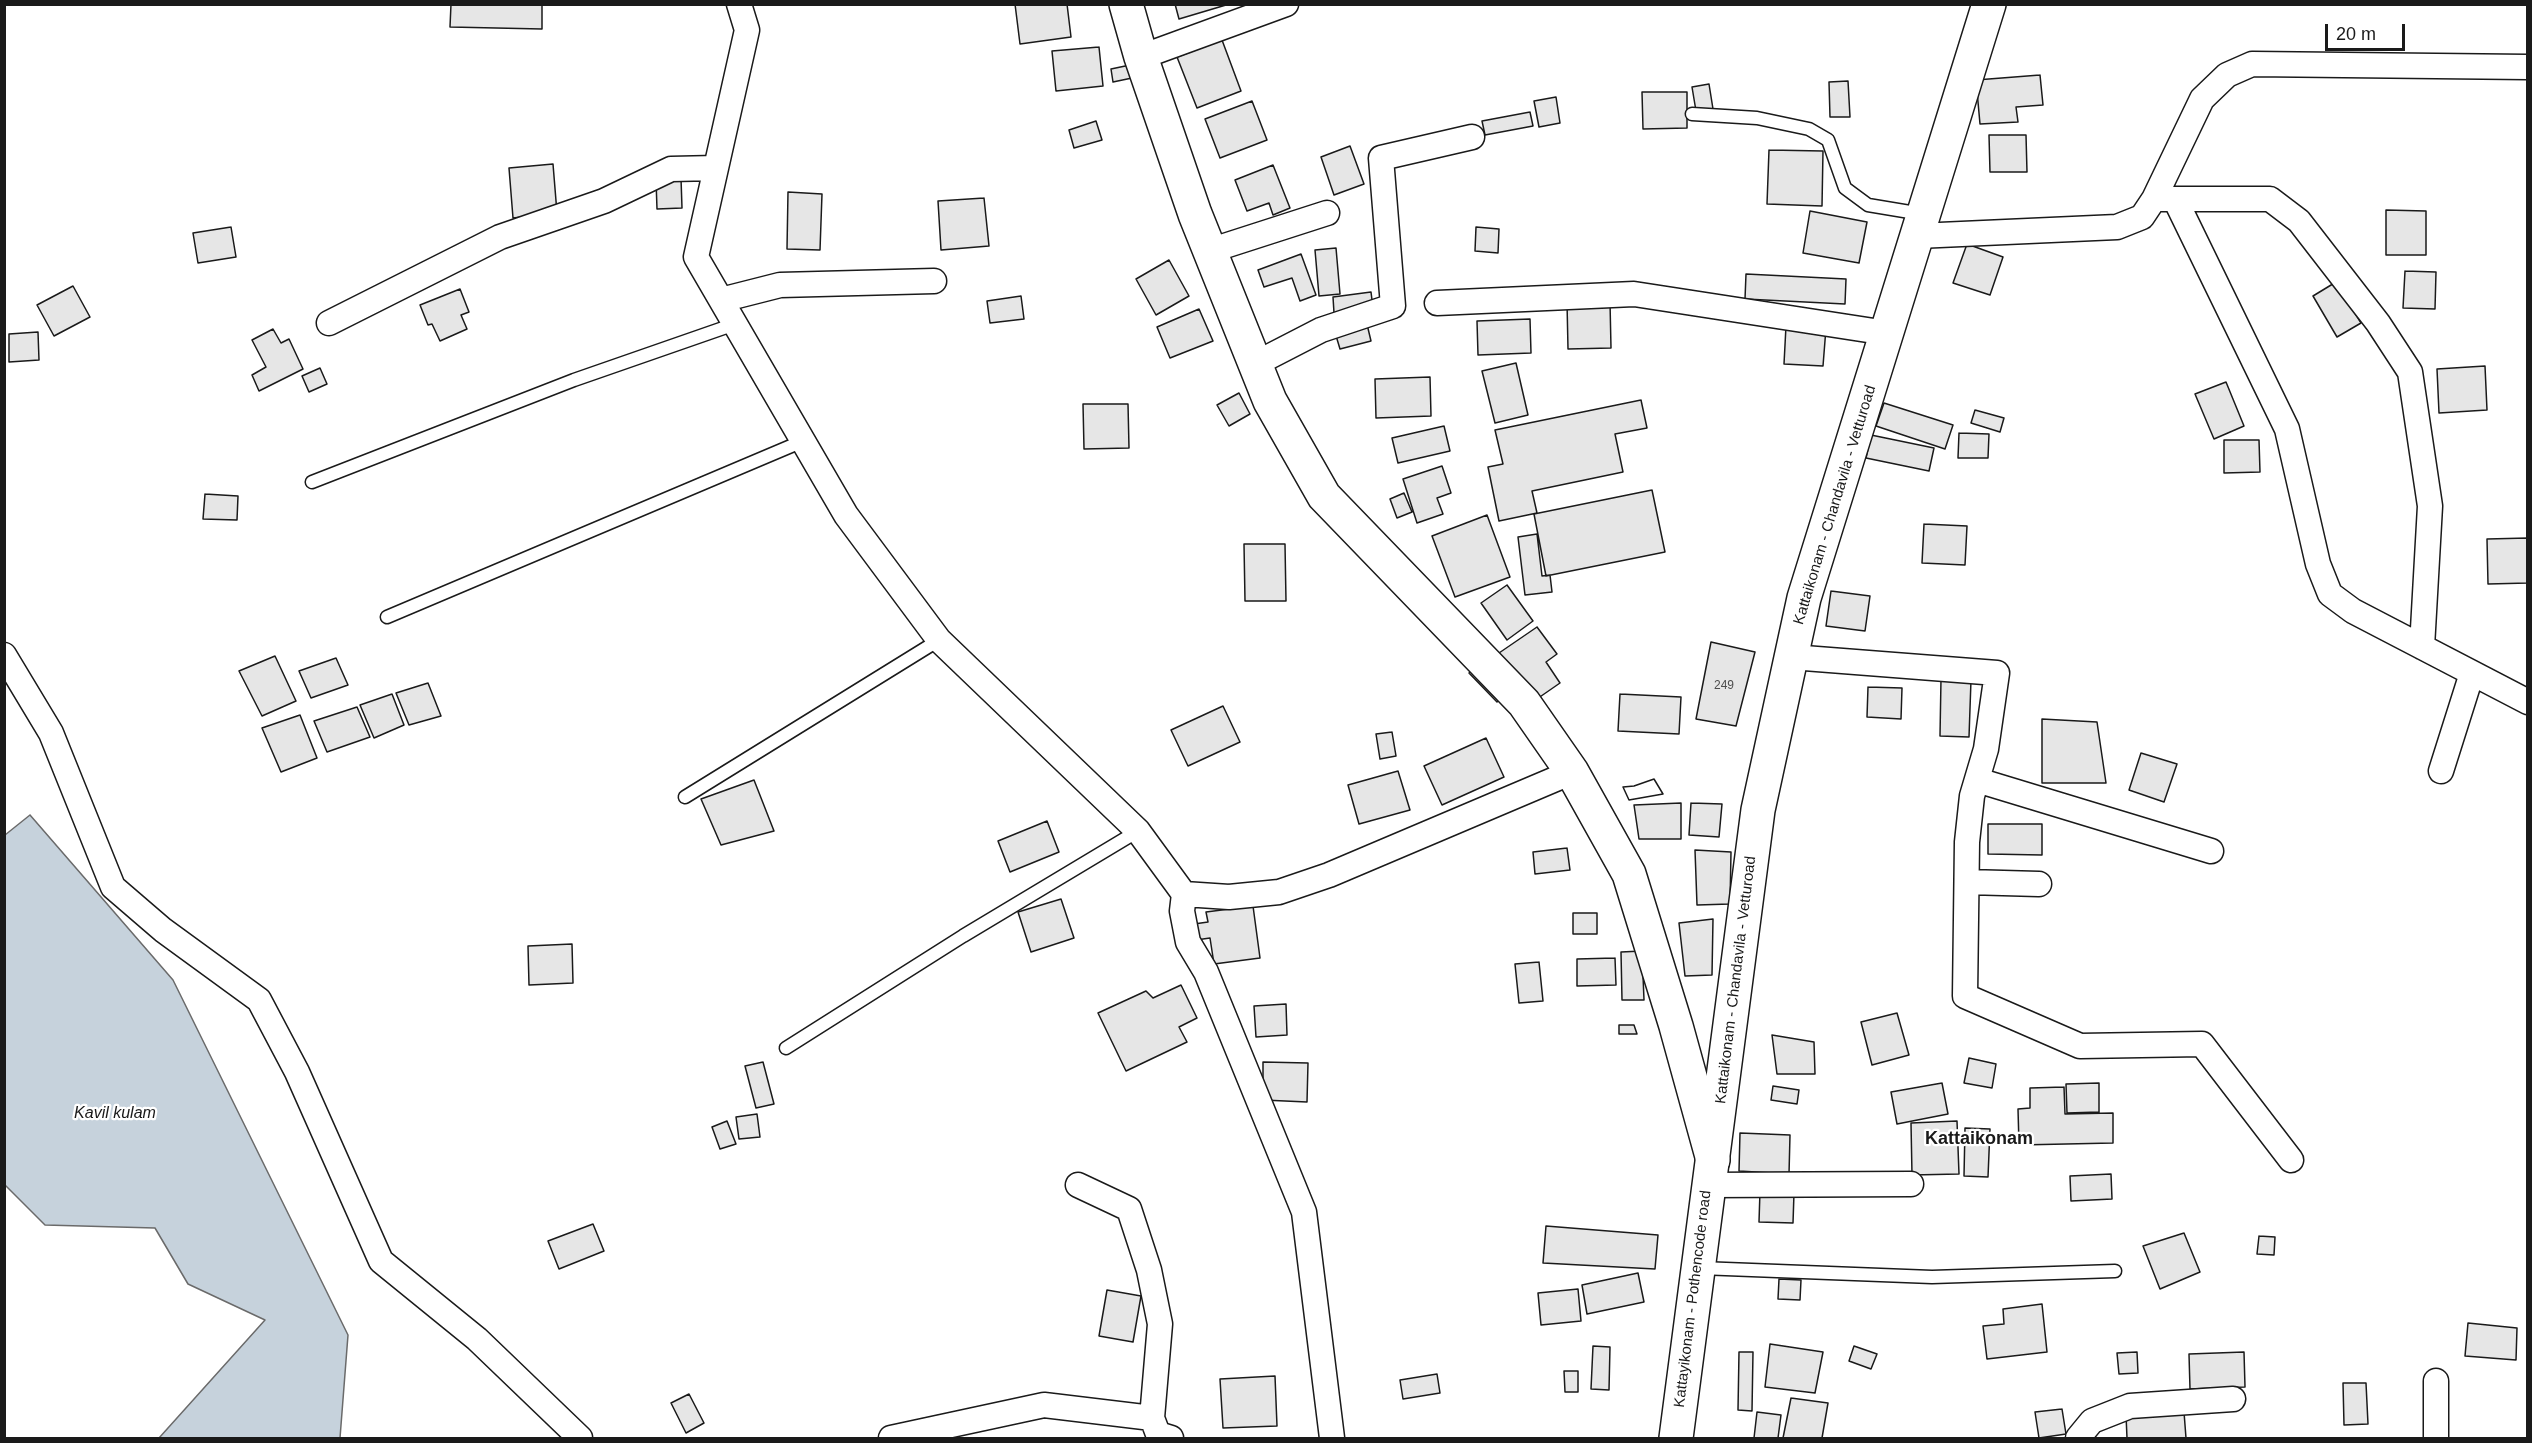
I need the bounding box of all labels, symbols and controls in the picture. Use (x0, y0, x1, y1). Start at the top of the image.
scale bar (2328, 12, 2408, 50)
text: 20 m (2336, 24, 2376, 44)
street label: Kattaikonam - Chandavila - Vetturoad (1790, 383, 1880, 627)
house number: 249 (1714, 679, 1734, 693)
street label: Kattaikonam - Chandavila - Vetturoad (1712, 855, 1760, 1105)
water label: Kavil kulam (74, 1104, 156, 1124)
district label: Kattaikonam (1925, 1128, 2033, 1150)
street label: Kattayikonam - Pothencode road (1671, 1189, 1715, 1409)

